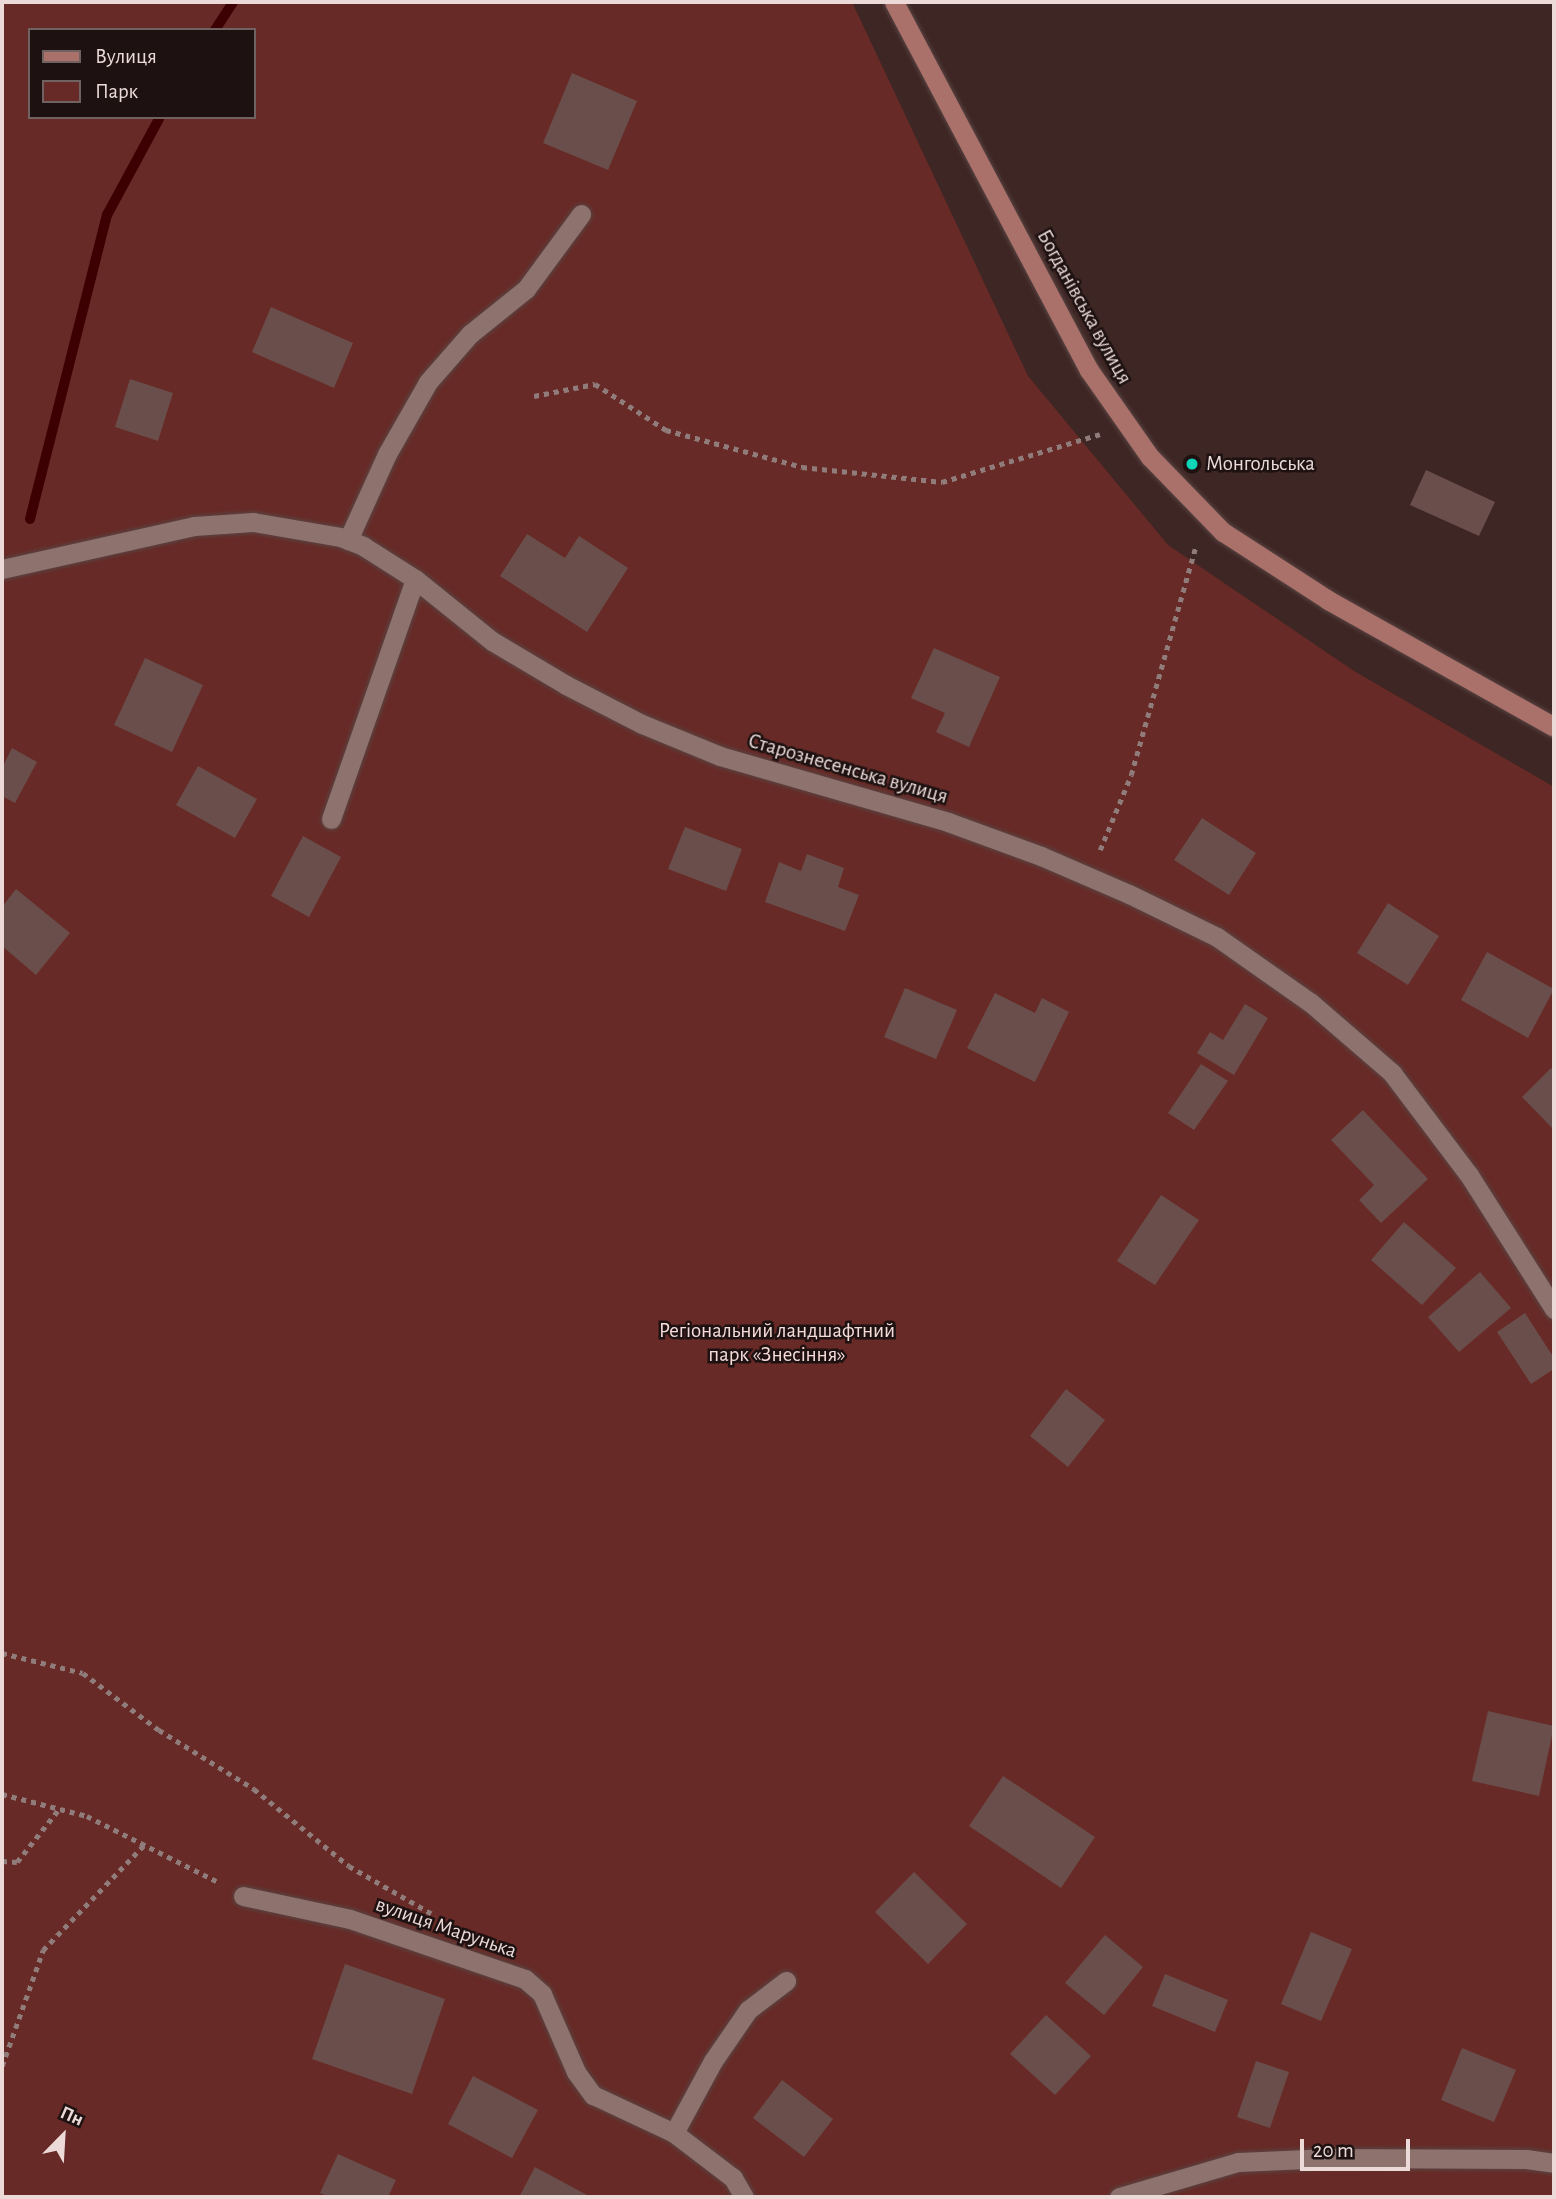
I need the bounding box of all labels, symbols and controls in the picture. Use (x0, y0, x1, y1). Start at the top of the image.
legend (28, 28, 256, 119)
text: Вулиця (95, 46, 157, 67)
text: Парк (95, 81, 138, 102)
street label: Богданівська вулиця (1031, 225, 1137, 389)
place label: Монгольська (1206, 451, 1315, 477)
marker: Монгольська (1184, 456, 1200, 472)
street label: Старознесенська вулиця (745, 728, 951, 810)
park label: Регіональний ландшафтний парк «Знесіння» (659, 1318, 895, 1368)
street label: вулиця Марунька (372, 1892, 520, 1964)
north arrow (28, 2101, 98, 2171)
text: Пн (57, 2103, 86, 2130)
scale bar (1304, 2126, 1414, 2170)
text: 20 m (1313, 2140, 1354, 2161)

